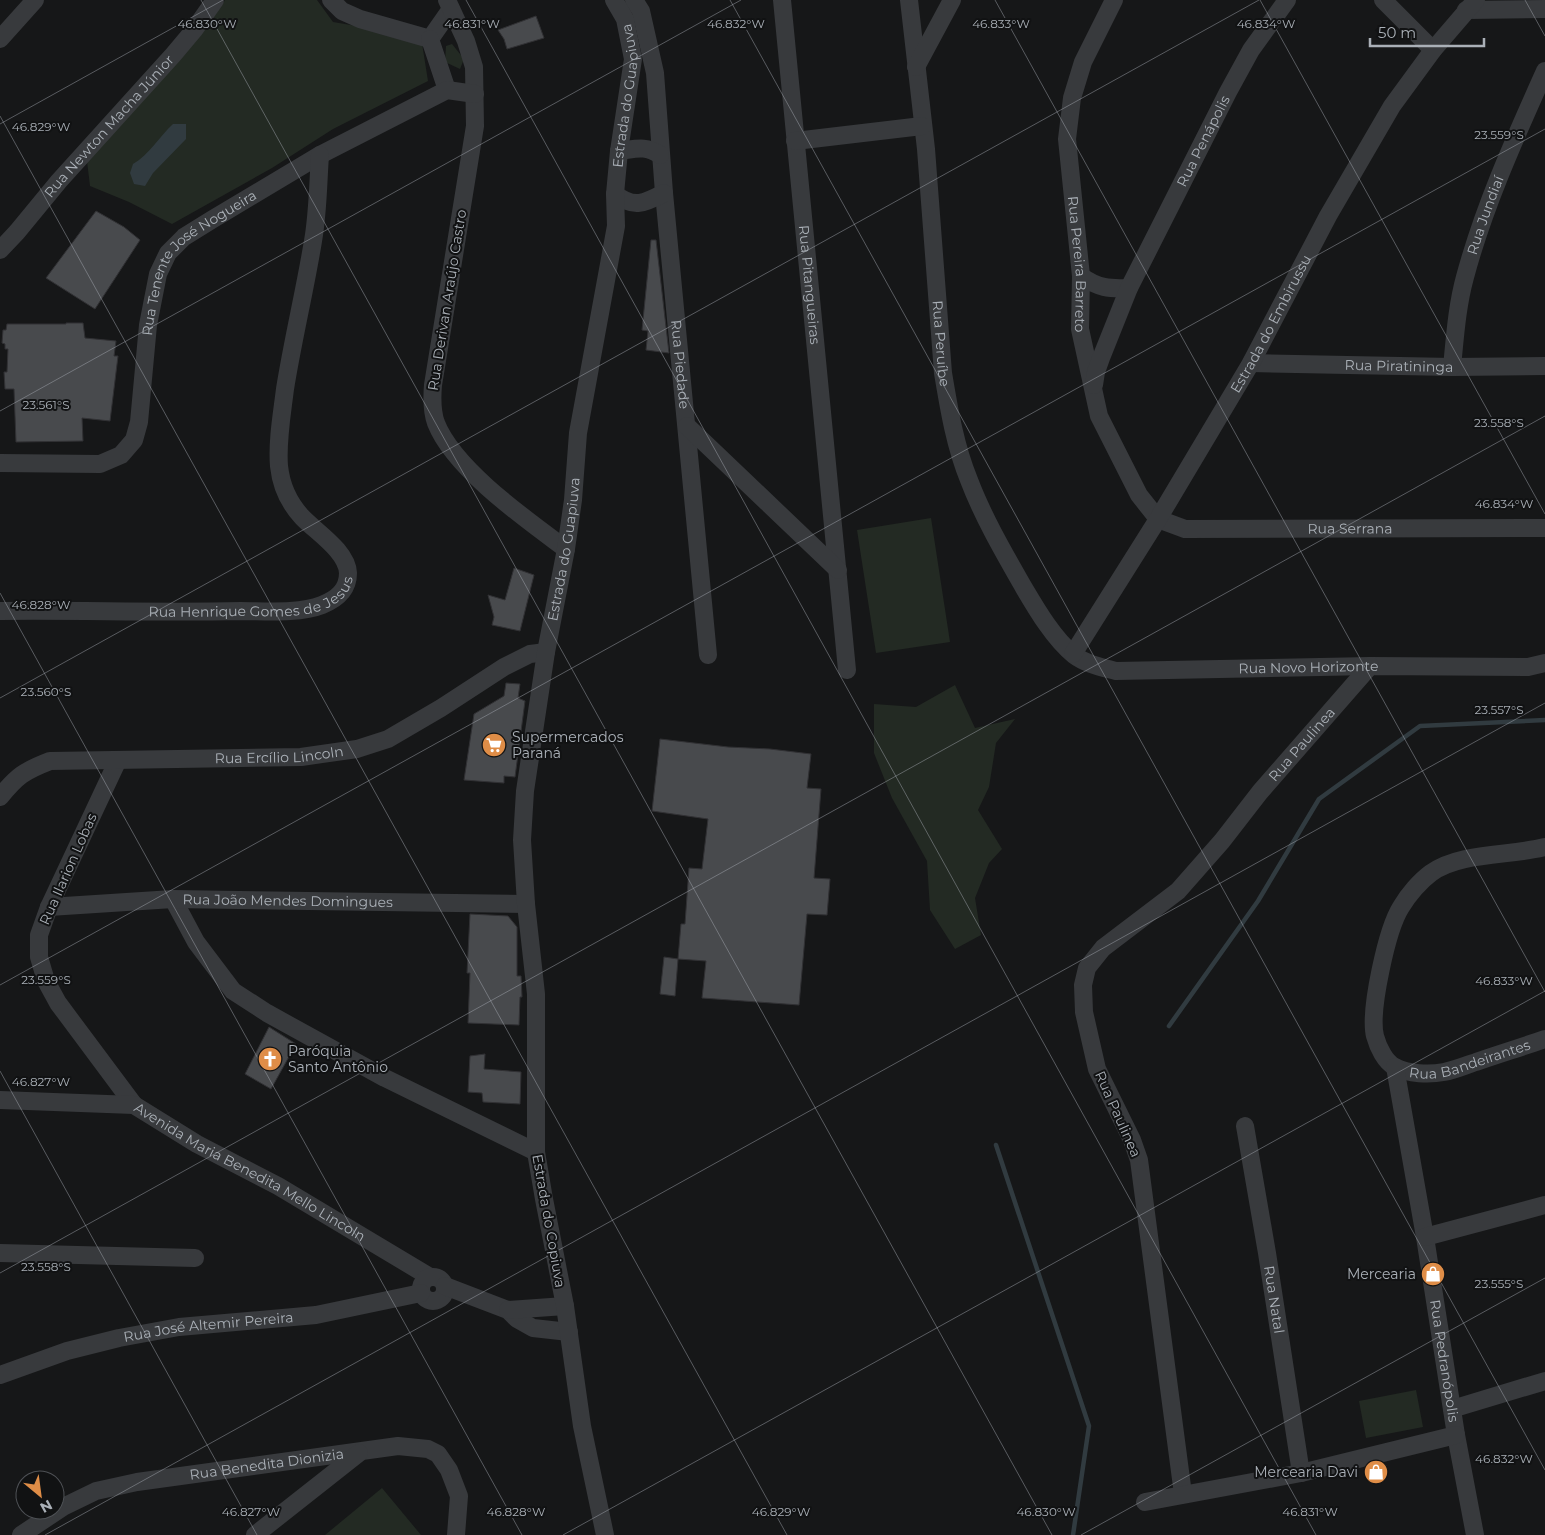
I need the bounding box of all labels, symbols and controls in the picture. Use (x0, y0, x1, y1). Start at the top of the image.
scale bar (1370, 15, 1484, 47)
text: 46.830°W (177, 16, 237, 31)
text: 46.831°W (444, 16, 500, 31)
text: 46.832°W (707, 16, 765, 31)
text: 46.833°W (972, 16, 1030, 31)
text: 46.834°W (1237, 16, 1295, 31)
street label: Estrada do Guapiuva (609, 22, 642, 168)
text: 50 m (1378, 23, 1416, 42)
street label: Rua Newton Macha Júnior (40, 51, 178, 201)
street label: Rua Penápolis (1173, 92, 1234, 190)
text: 46.829°W (12, 119, 70, 134)
text: 23.559°S (1474, 127, 1524, 142)
street label: Rua Jundiaí (1463, 172, 1508, 257)
street label: Rua Tenente José Nogueira (138, 186, 260, 336)
street label: Rua Pereira Barreto (1064, 195, 1090, 333)
street label: Rua Derivan Araújo Castro (424, 208, 470, 392)
street label: Rua Pitangueiras (795, 224, 824, 345)
street label: Estrada do Embirussu (1226, 252, 1315, 396)
street label: Rua Peruíbe (929, 300, 954, 388)
street label: Rua Piedade (667, 319, 694, 410)
street label: Rua Piratininga (1344, 356, 1453, 376)
text: 23.561°S (22, 397, 70, 412)
text: 23.558°S (1474, 415, 1524, 430)
street label: Estrada do Guapiuva (543, 477, 584, 623)
text: 46.834°W (1475, 496, 1533, 511)
street label: Rua Serrana (1307, 519, 1393, 538)
street label: Rua Henrique Gomes de Jesus (149, 575, 357, 621)
text: 46.828°W (12, 597, 70, 612)
street label: Rua Novo Horizonte (1238, 657, 1378, 678)
text: 23.560°S (21, 684, 71, 699)
text: 23.557°S (1474, 702, 1524, 717)
street label: Rua Paulinea (1264, 703, 1339, 785)
place label: Supermercados Paraná (512, 728, 624, 762)
supermarket icon: Supermercados Paraná (481, 732, 507, 758)
street label: Rua Ercílio Lincoln (215, 742, 345, 767)
street label: Rua Ilarion Lobas (35, 810, 101, 928)
street label: Rua João Mendes Domingues (182, 890, 393, 911)
text: 23.559°S (21, 972, 71, 987)
text: 46.833°W (1475, 973, 1533, 988)
street label: Rua Bandeirantes (1408, 1036, 1533, 1083)
place label: Paróquia Santo Antônio (288, 1042, 388, 1076)
church icon: Paróquia Santo Antônio (257, 1046, 283, 1072)
street label: Rua Paulinea (1091, 1068, 1145, 1160)
text: 46.827°W (12, 1074, 70, 1089)
street label: Avenida Maria Benedita Mello Lincoln (131, 1098, 369, 1245)
street label: Estrada do Copiuva (528, 1153, 570, 1289)
text: 23.558°S (21, 1259, 71, 1274)
shop icon: Mercearia (1420, 1261, 1446, 1287)
street label: Rua Natal (1260, 1264, 1288, 1335)
place label: Mercearia (1347, 1265, 1416, 1283)
text: 23.555°S (1475, 1276, 1523, 1291)
street label: Rua Pedranópolis (1426, 1298, 1463, 1423)
street label: Rua José Altemir Pereira (122, 1308, 294, 1346)
street label: Rua Benedita Dionizia (188, 1445, 345, 1484)
text: 46.832°W (1475, 1451, 1533, 1466)
shop icon: Mercearia Davi (1363, 1459, 1389, 1485)
place label: Mercearia Davi (1254, 1463, 1358, 1481)
north arrow (15, 1470, 65, 1520)
text: N (37, 1496, 56, 1517)
text: 46.827°W (222, 1504, 280, 1519)
text: 46.828°W (487, 1504, 545, 1519)
text: 46.829°W (752, 1504, 810, 1519)
text: 46.830°W (1016, 1504, 1076, 1519)
text: 46.831°W (1282, 1504, 1338, 1519)

